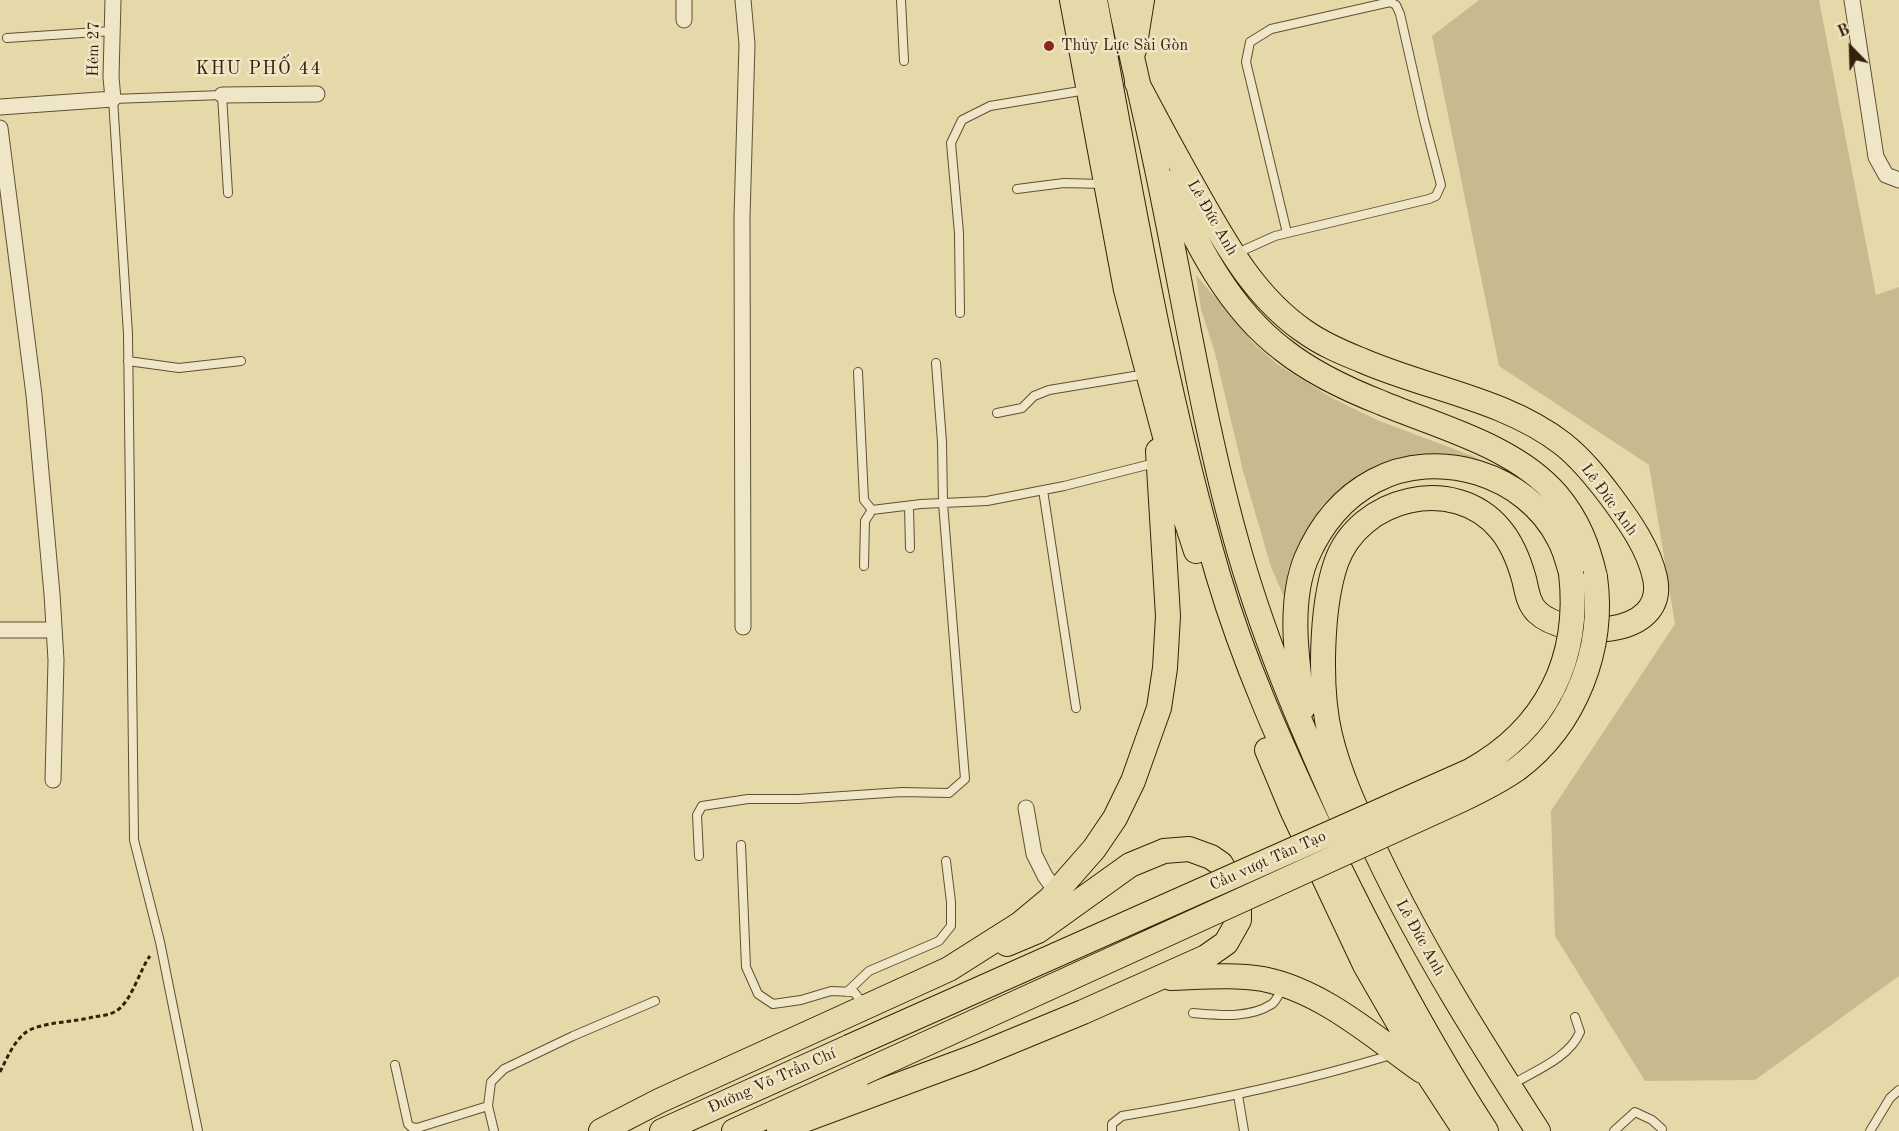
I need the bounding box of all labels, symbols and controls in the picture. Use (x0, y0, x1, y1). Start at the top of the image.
north arrow (1821, 18, 1881, 78)
street label: Hẻm 27 (84, 21, 104, 77)
text: B (1836, 22, 1852, 41)
place label: Thủy Lực Sài Gòn (1061, 36, 1188, 56)
marker: Thủy Lực Sài Gòn (1042, 39, 1056, 53)
district label: KHU PHỐ 44 (196, 58, 322, 80)
street label: Lê Đức Anh (1183, 177, 1241, 259)
street label: Lê Đức Anh (1576, 460, 1642, 540)
street label: Cầu vượt Tân Tạo (1207, 827, 1329, 895)
street label: Lê Đức Anh (1391, 896, 1449, 980)
street label: Đường Võ Trần Chí (705, 1044, 839, 1118)

